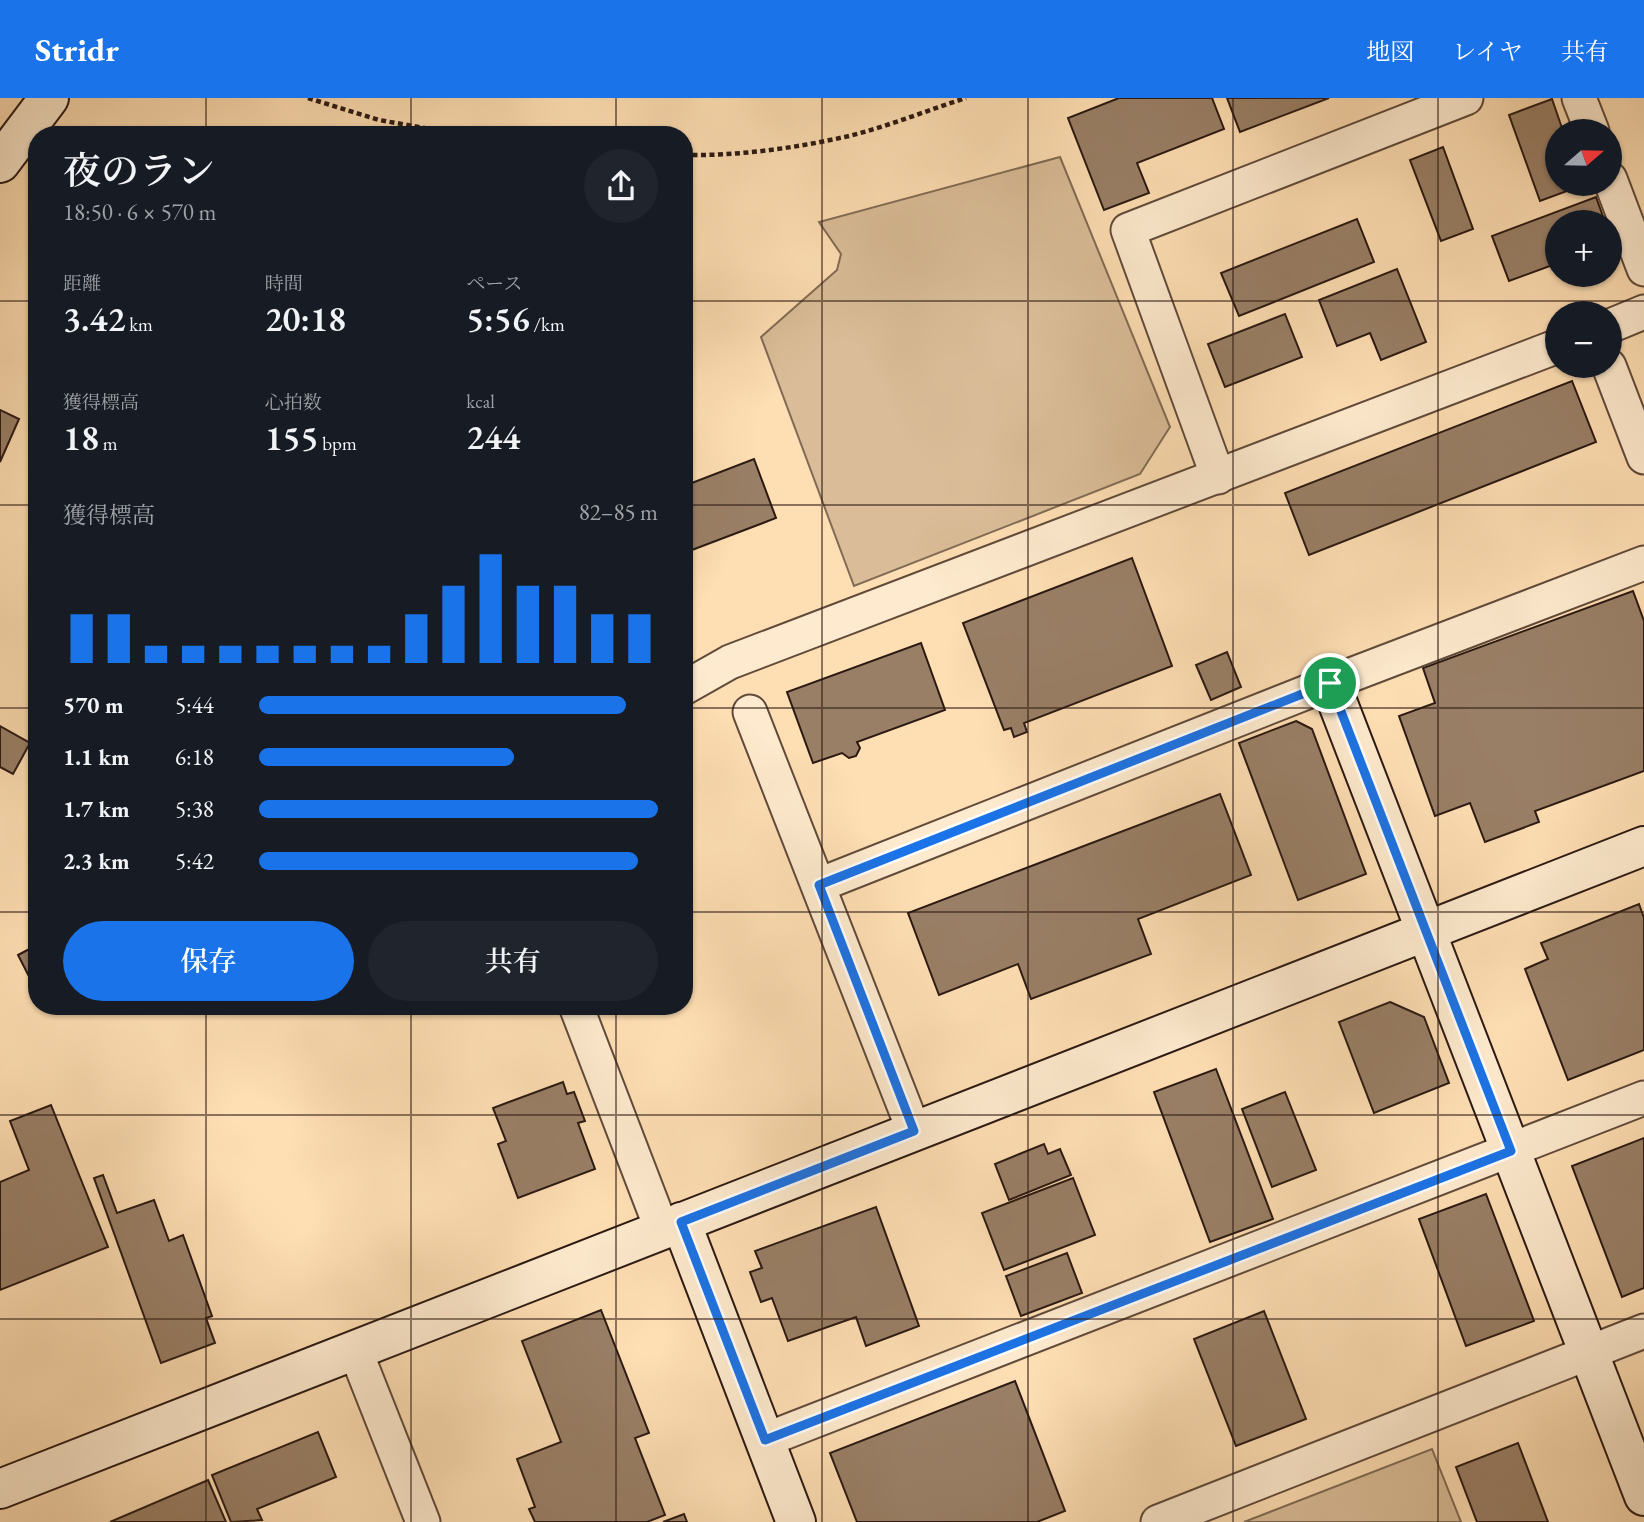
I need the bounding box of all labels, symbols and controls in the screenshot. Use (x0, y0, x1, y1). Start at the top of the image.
text: Stridr (35, 28, 119, 71)
text: 地図 (1366, 36, 1414, 67)
text: レイヤ (1452, 36, 1523, 67)
text: 共有 (1561, 36, 1609, 67)
north arrow (1545, 119, 1622, 196)
map controls (1545, 119, 1622, 378)
text: 夜のラン (63, 146, 215, 195)
button: share (584, 149, 658, 223)
text: 18:50 · 6 × 570 m (63, 197, 216, 227)
button: + (1545, 210, 1622, 287)
text: 距離 (63, 271, 101, 296)
text: 時間 (265, 271, 303, 296)
text: ペース (466, 271, 522, 296)
text: 3.42 (63, 296, 125, 341)
text: 20:18 (265, 296, 346, 341)
text: 5:56 (466, 296, 530, 341)
button: − (1545, 301, 1622, 378)
text: km (125, 312, 153, 337)
text: /km (530, 312, 565, 337)
text: kcal (466, 389, 495, 414)
text: 獲得標高 (63, 390, 139, 415)
text: 心拍数 (265, 390, 322, 415)
text: 244 (466, 414, 520, 459)
text: 18 (63, 415, 99, 460)
text: 155 (265, 415, 319, 460)
text: m (99, 431, 118, 456)
text: bpm (319, 431, 357, 456)
text: 82–85 m (579, 497, 658, 527)
text: 獲得標高 (63, 500, 155, 530)
pin (1300, 653, 1360, 713)
icon: arrive (1311, 664, 1349, 702)
text: 570 m (63, 690, 124, 720)
text: 5:44 (175, 690, 214, 720)
text: 1.1 km (63, 742, 130, 772)
text: 6:18 (175, 742, 214, 772)
text: 1.7 km (63, 794, 130, 824)
text: 5:38 (175, 794, 214, 824)
text: 2.3 km (63, 846, 130, 876)
text: 5:42 (175, 846, 214, 876)
button: 保存 (63, 921, 354, 1001)
button: 共有 (368, 921, 658, 1001)

